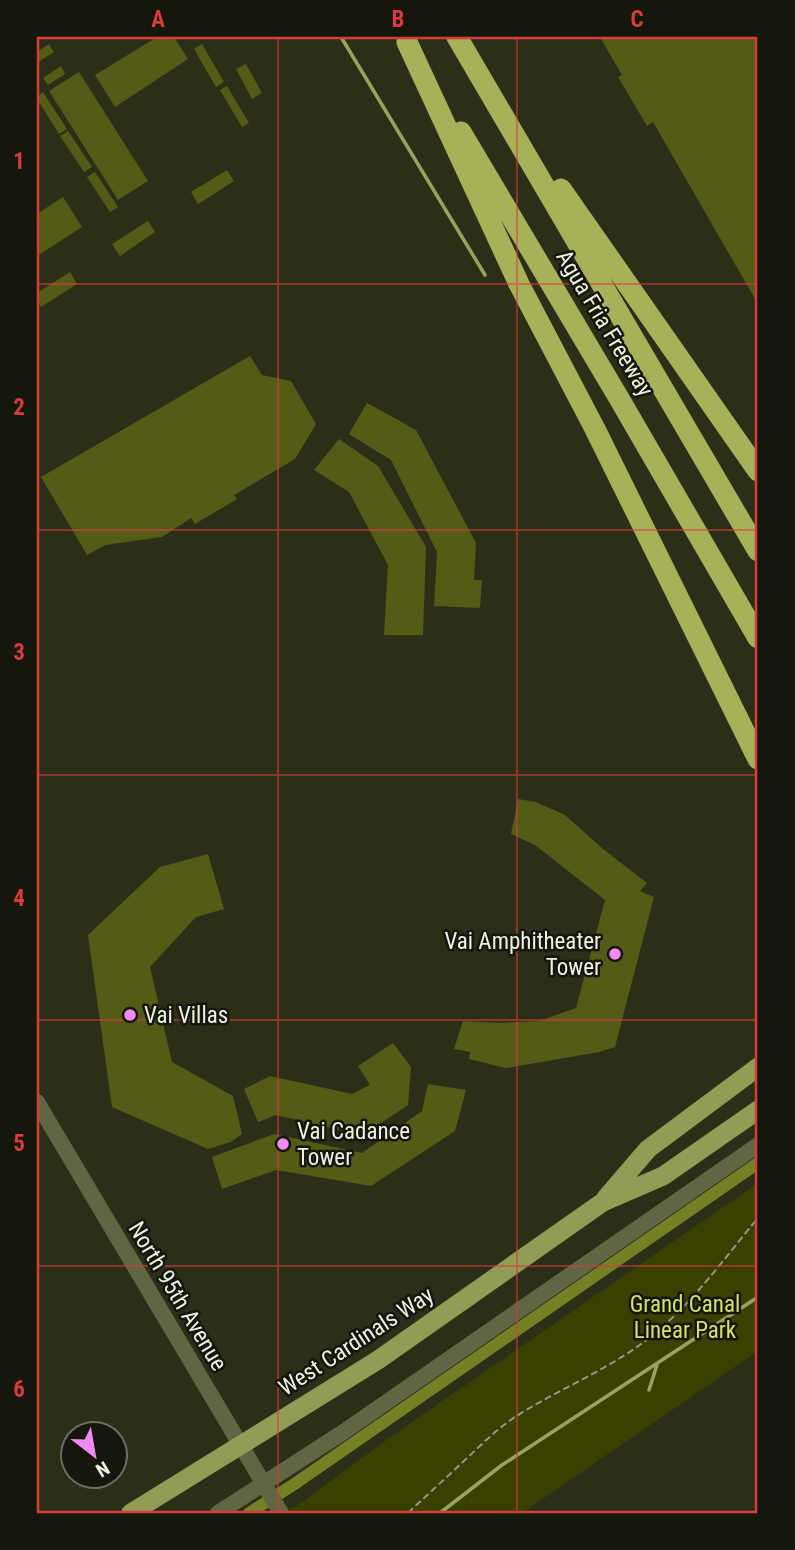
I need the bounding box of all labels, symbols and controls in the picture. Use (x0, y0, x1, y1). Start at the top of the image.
text: A (151, 6, 165, 33)
text: B (392, 6, 404, 33)
text: C (630, 6, 644, 33)
text: 1 (13, 148, 25, 175)
street label: Agua Fria Freeway (550, 245, 659, 402)
text: 2 (13, 394, 25, 421)
text: 3 (13, 639, 25, 666)
text: 4 (13, 885, 25, 912)
place label: Vai Amphitheater Tower (444, 928, 601, 981)
marker: Vai Amphitheater Tower (607, 946, 623, 962)
place label: Vai Villas (144, 1002, 228, 1029)
marker: Vai Villas (122, 1007, 138, 1023)
place label: Vai Cadance Tower (297, 1118, 410, 1171)
text: 5 (13, 1130, 25, 1157)
marker: Vai Cadance Tower (275, 1136, 291, 1152)
street label: North 95th Avenue (123, 1217, 233, 1376)
street label: West Cardinals Way (274, 1281, 439, 1401)
park label: Grand Canal Linear Park (630, 1291, 740, 1344)
text: 6 (13, 1376, 25, 1403)
north arrow (60, 1420, 130, 1490)
text: N (92, 1456, 113, 1482)

